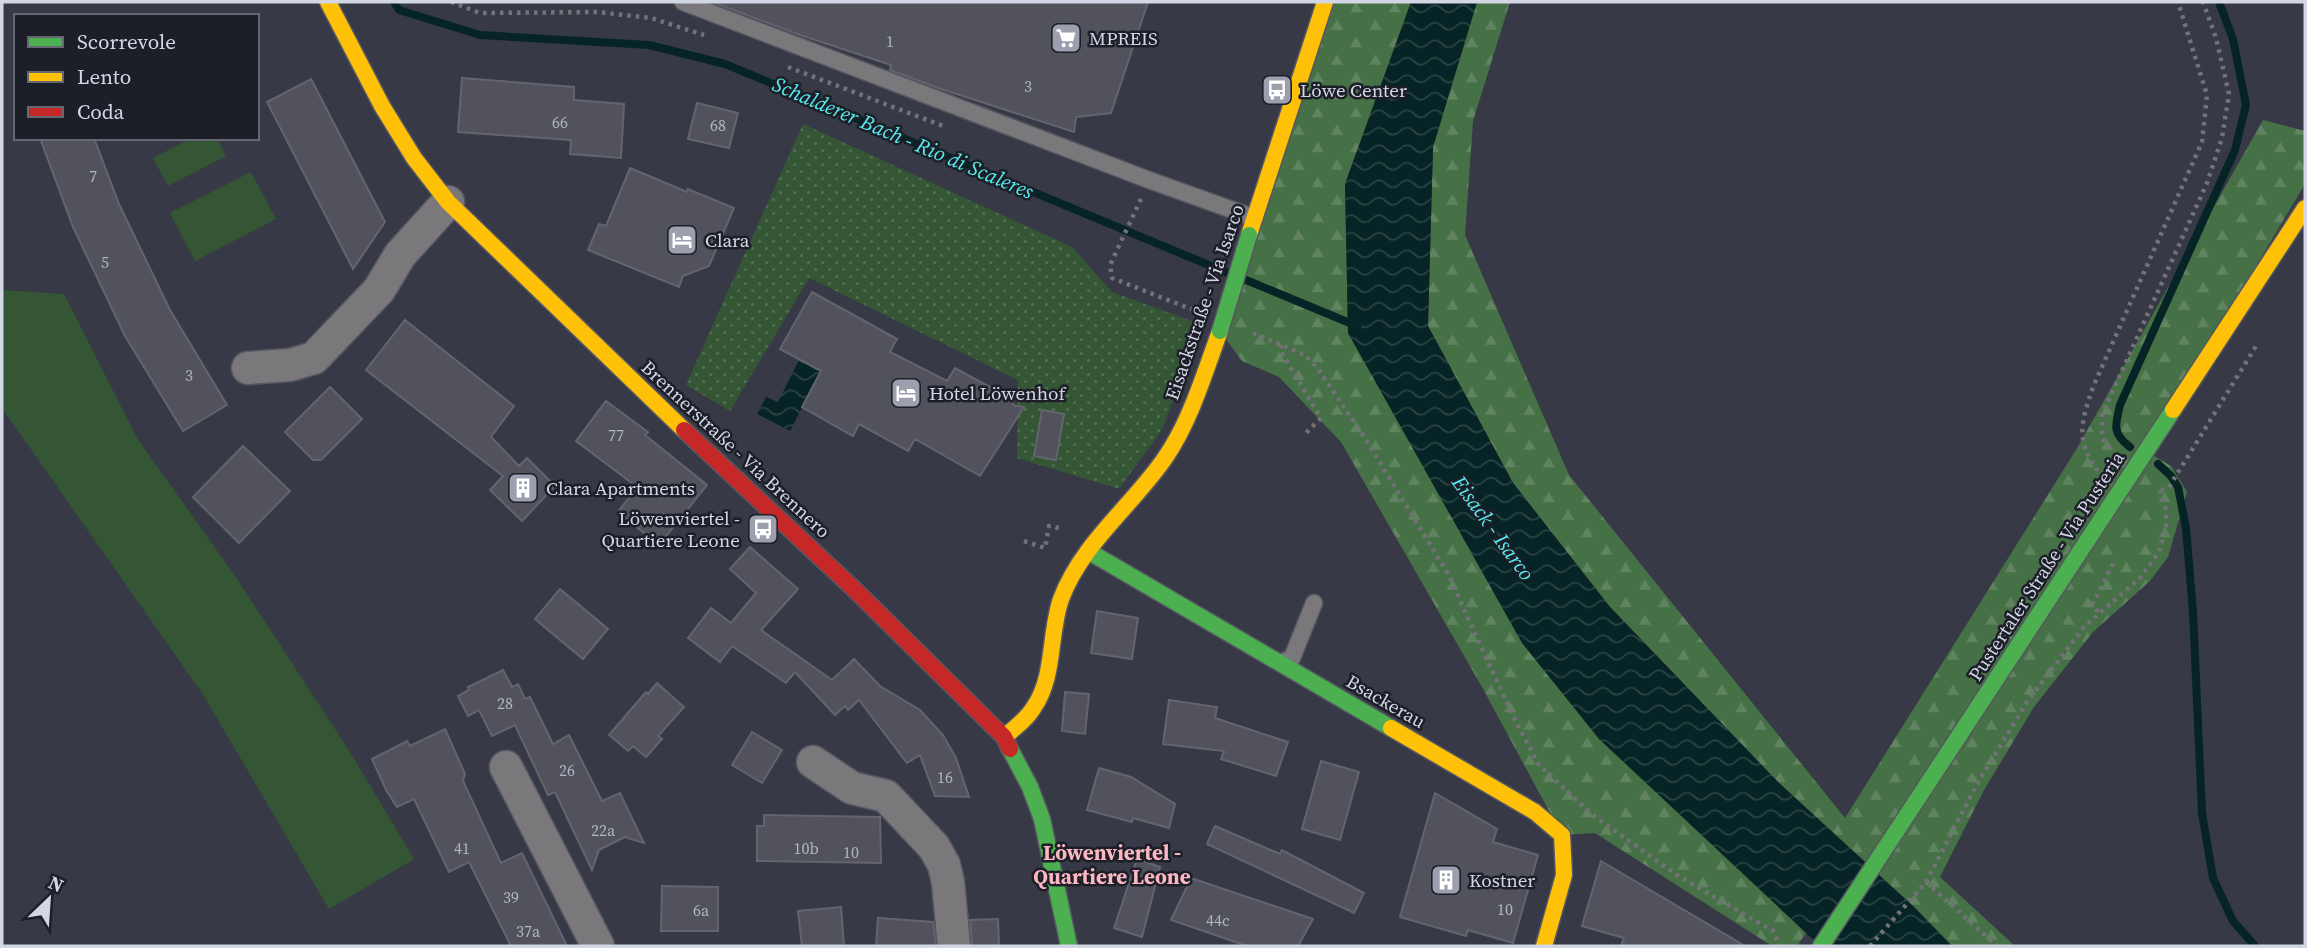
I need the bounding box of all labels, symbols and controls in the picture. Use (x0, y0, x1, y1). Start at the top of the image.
legend (14, 14, 259, 140)
supermarket icon: MPREIS (1049, 21, 1083, 55)
place label: MPREIS (1089, 25, 1158, 51)
text: Scorrevole (77, 27, 176, 56)
house number: 1 (886, 30, 894, 52)
text: Lento (77, 62, 131, 91)
water label: Schalderer Bach - Rio di Scaleres (768, 69, 1039, 206)
bus stop icon: Löwe Center (1260, 73, 1294, 107)
house number: 3 (1024, 75, 1032, 97)
place label: Löwe Center (1300, 77, 1407, 103)
text: Coda (77, 97, 124, 126)
house number: 66 (552, 111, 568, 133)
house number: 68 (710, 114, 726, 136)
house number: 7 (89, 165, 97, 187)
street label: Eisackstraße - Via Isarco (1158, 201, 1250, 403)
hotel icon: Clara (665, 223, 699, 257)
place label: Clara (705, 227, 750, 253)
house number: 5 (101, 251, 109, 273)
street label: Brennerstraße - Via Brennero (636, 354, 836, 544)
house number: 3 (185, 364, 193, 386)
hotel icon: Hotel Löwenhof (889, 376, 923, 410)
place label: Hotel Löwenhof (929, 380, 1068, 406)
house number: 77 (608, 424, 624, 446)
street label: Pustertaler Straße - Via Pusteria (1962, 446, 2130, 686)
water label: Eisack - Isarco (1445, 468, 1541, 586)
building icon: Clara Apartments (506, 471, 540, 505)
place label: Clara Apartments (546, 475, 695, 501)
place label: Löwenviertel - Quartiere Leone (601, 505, 740, 553)
bus stop icon: Löwenviertel - Quartiere Leone (746, 512, 780, 546)
street label: Bsackerau (1342, 668, 1430, 734)
house number: 28 (497, 692, 513, 714)
house number: 26 (559, 759, 575, 781)
house number: 16 (937, 766, 953, 788)
house number: 22a (591, 819, 616, 841)
house number: 41 (454, 837, 470, 859)
house number: 10b (793, 837, 819, 859)
district label: Löwenviertel - Quartiere Leone (1033, 838, 1191, 891)
house number: 10 (843, 841, 859, 863)
building icon: Kostner (1429, 863, 1463, 897)
north arrow (14, 864, 84, 934)
place label: Kostner (1469, 867, 1535, 893)
text: N (44, 869, 68, 898)
house number: 39 (503, 886, 519, 908)
house number: 10 (1497, 898, 1513, 920)
house number: 6a (693, 899, 710, 921)
house number: 44c (1206, 909, 1230, 931)
house number: 37a (516, 920, 541, 942)

